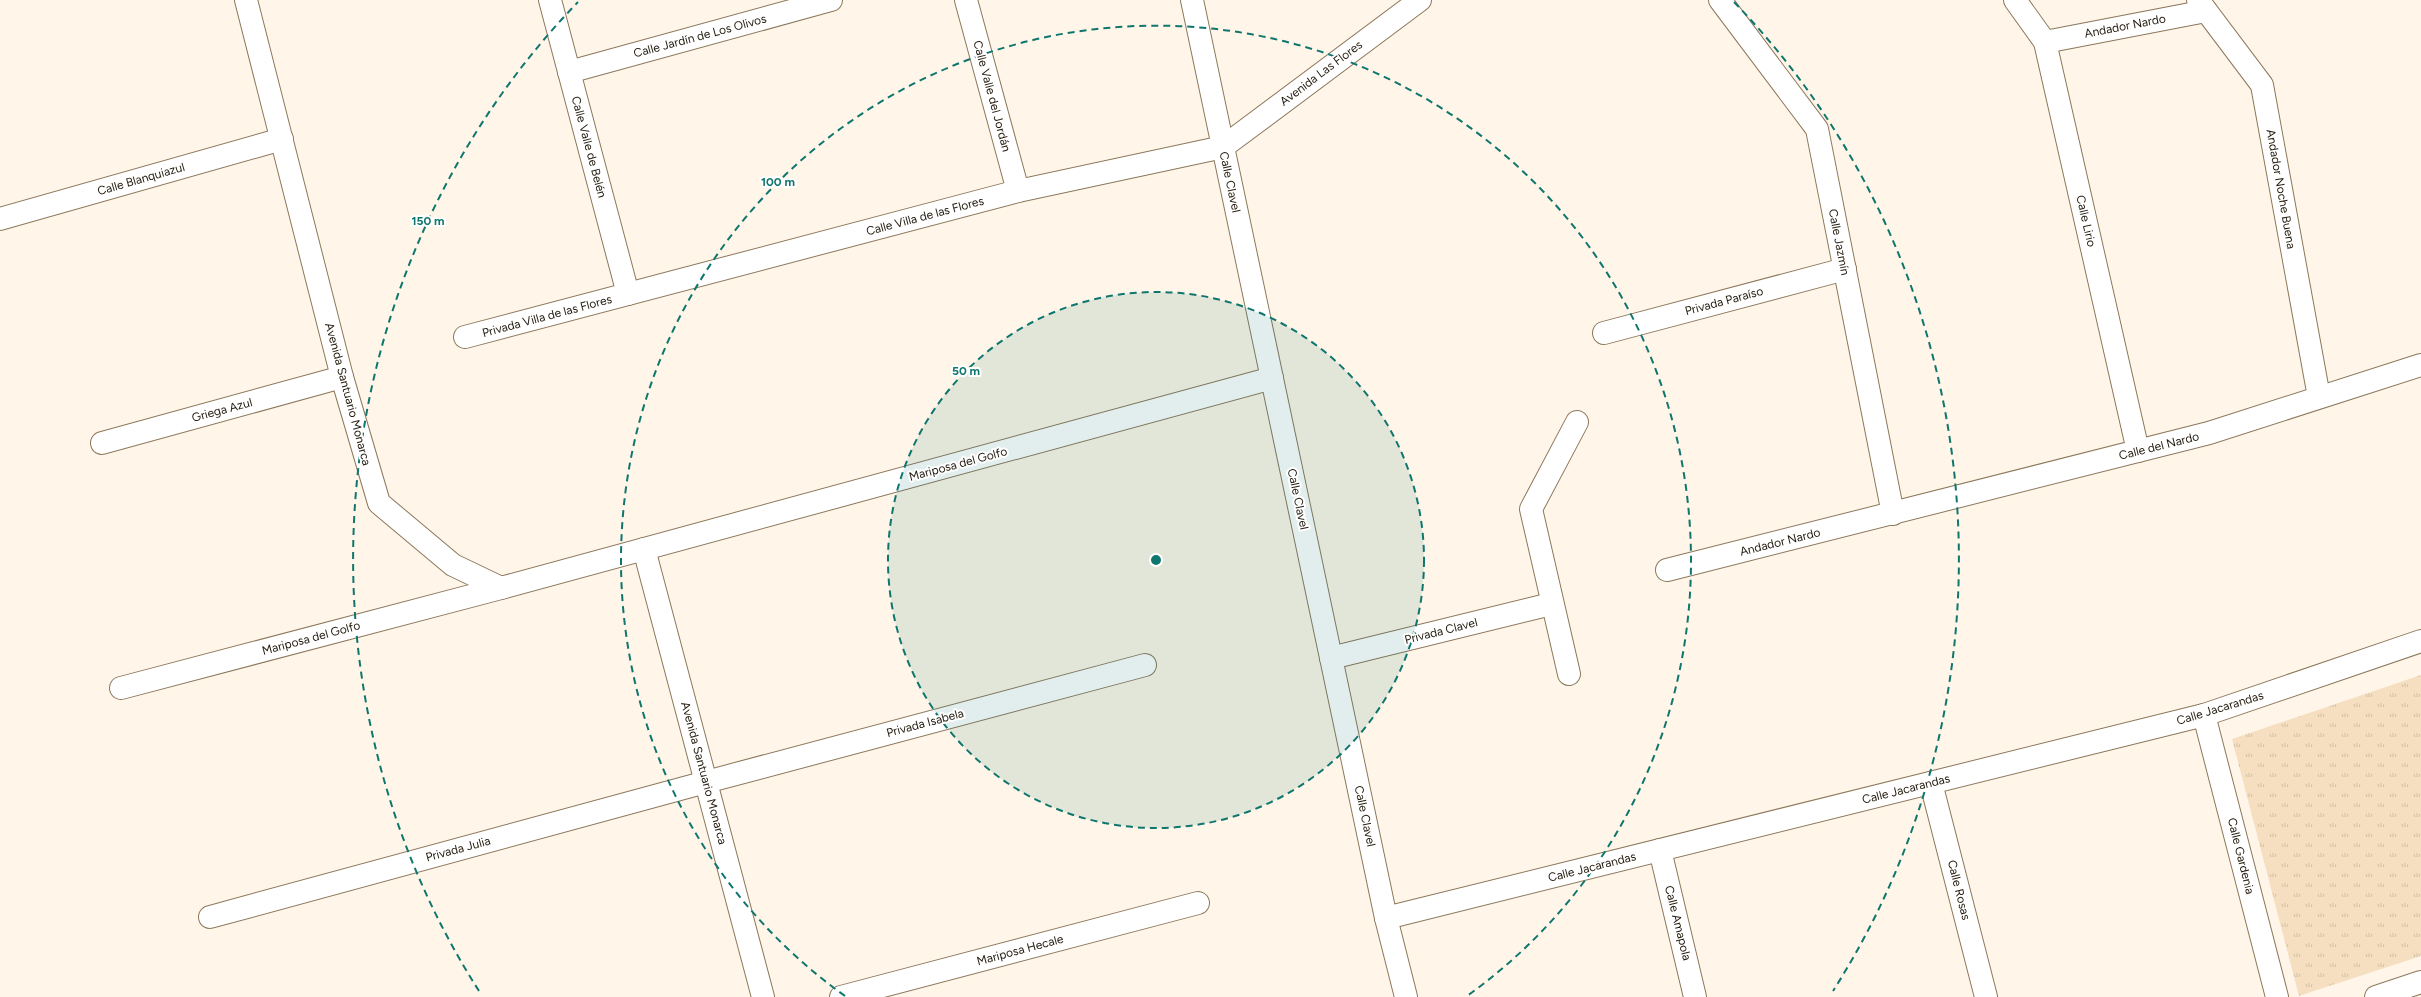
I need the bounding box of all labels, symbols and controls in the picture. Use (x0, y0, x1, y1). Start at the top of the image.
street label: Calle Jardín de Los Olivos (632, 11, 768, 61)
street label: Andador Nardo (2083, 11, 2167, 41)
street label: Avenida Las Flores (1277, 37, 1365, 109)
street label: Calle Valle del Jordán (970, 39, 1014, 153)
street label: Calle Valle de Belén (569, 95, 609, 200)
street label: Andador Noche Buena (2264, 128, 2298, 250)
street label: Calle Clavel (1217, 150, 1243, 214)
street label: Calle Blanquiazul (96, 160, 186, 198)
text: 100 m (761, 175, 795, 189)
street label: Calle Villa de las Flores (865, 193, 986, 238)
street label: Calle Lirio (2073, 194, 2099, 248)
street label: Calle Jazmín (1826, 208, 1852, 277)
text: 150 m (411, 214, 445, 228)
street label: Privada Paraíso (1683, 284, 1765, 318)
street label: Privada Villa de las Flores (481, 292, 614, 340)
street label: Avenida Santuario Monarca (322, 321, 374, 467)
text: 50 m (952, 364, 980, 378)
street label: Griega Azul (190, 395, 254, 425)
street label: Calle del Nardo (2117, 429, 2201, 463)
street label: Mariposa del Golfo (907, 444, 1009, 484)
street label: Calle Clavel (1285, 467, 1311, 531)
street label: Andador Nardo (1738, 525, 1822, 559)
centre of rings (1149, 553, 1163, 567)
street label: Privada Clavel (1403, 615, 1479, 647)
street label: Mariposa del Golfo (260, 618, 362, 658)
street label: Calle Jacarandas (2175, 688, 2266, 728)
street label: Avenida Santuario Monarca (678, 700, 730, 846)
street label: Privada Isabela (885, 706, 965, 740)
street label: Calle Jacarandas (1861, 771, 1952, 807)
street label: Calle Clavel (1352, 784, 1378, 848)
street label: Calle Gardenia (2225, 816, 2257, 896)
street label: Privada Julia (424, 834, 492, 864)
street label: Calle Jacarandas (1547, 849, 1638, 885)
street label: Calle Rosas (1945, 859, 1973, 922)
street label: Calle Amapola (1662, 884, 1694, 962)
street label: Mariposa Hecale (975, 932, 1065, 968)

